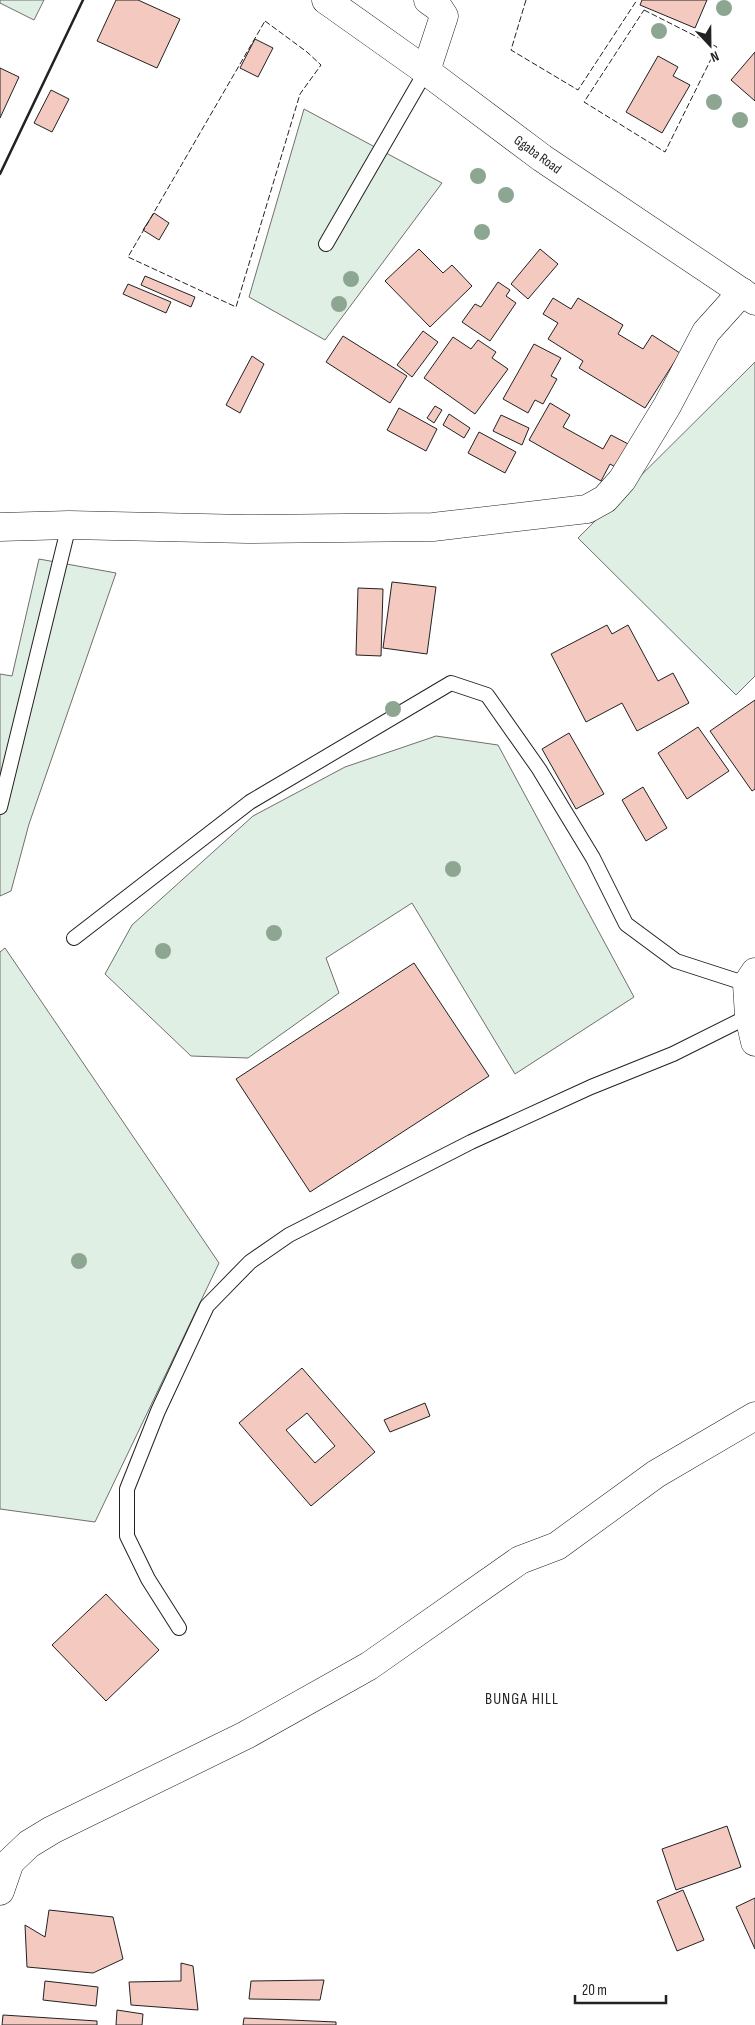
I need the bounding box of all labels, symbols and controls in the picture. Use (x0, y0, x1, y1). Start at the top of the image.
north arrow (685, 20, 735, 70)
text: N (708, 47, 721, 66)
street label: Ggaba Road (511, 131, 565, 177)
district label: BUNGA HILL (485, 1690, 559, 1709)
scale bar (575, 1972, 666, 2004)
text: 20 m (582, 1981, 607, 2000)

